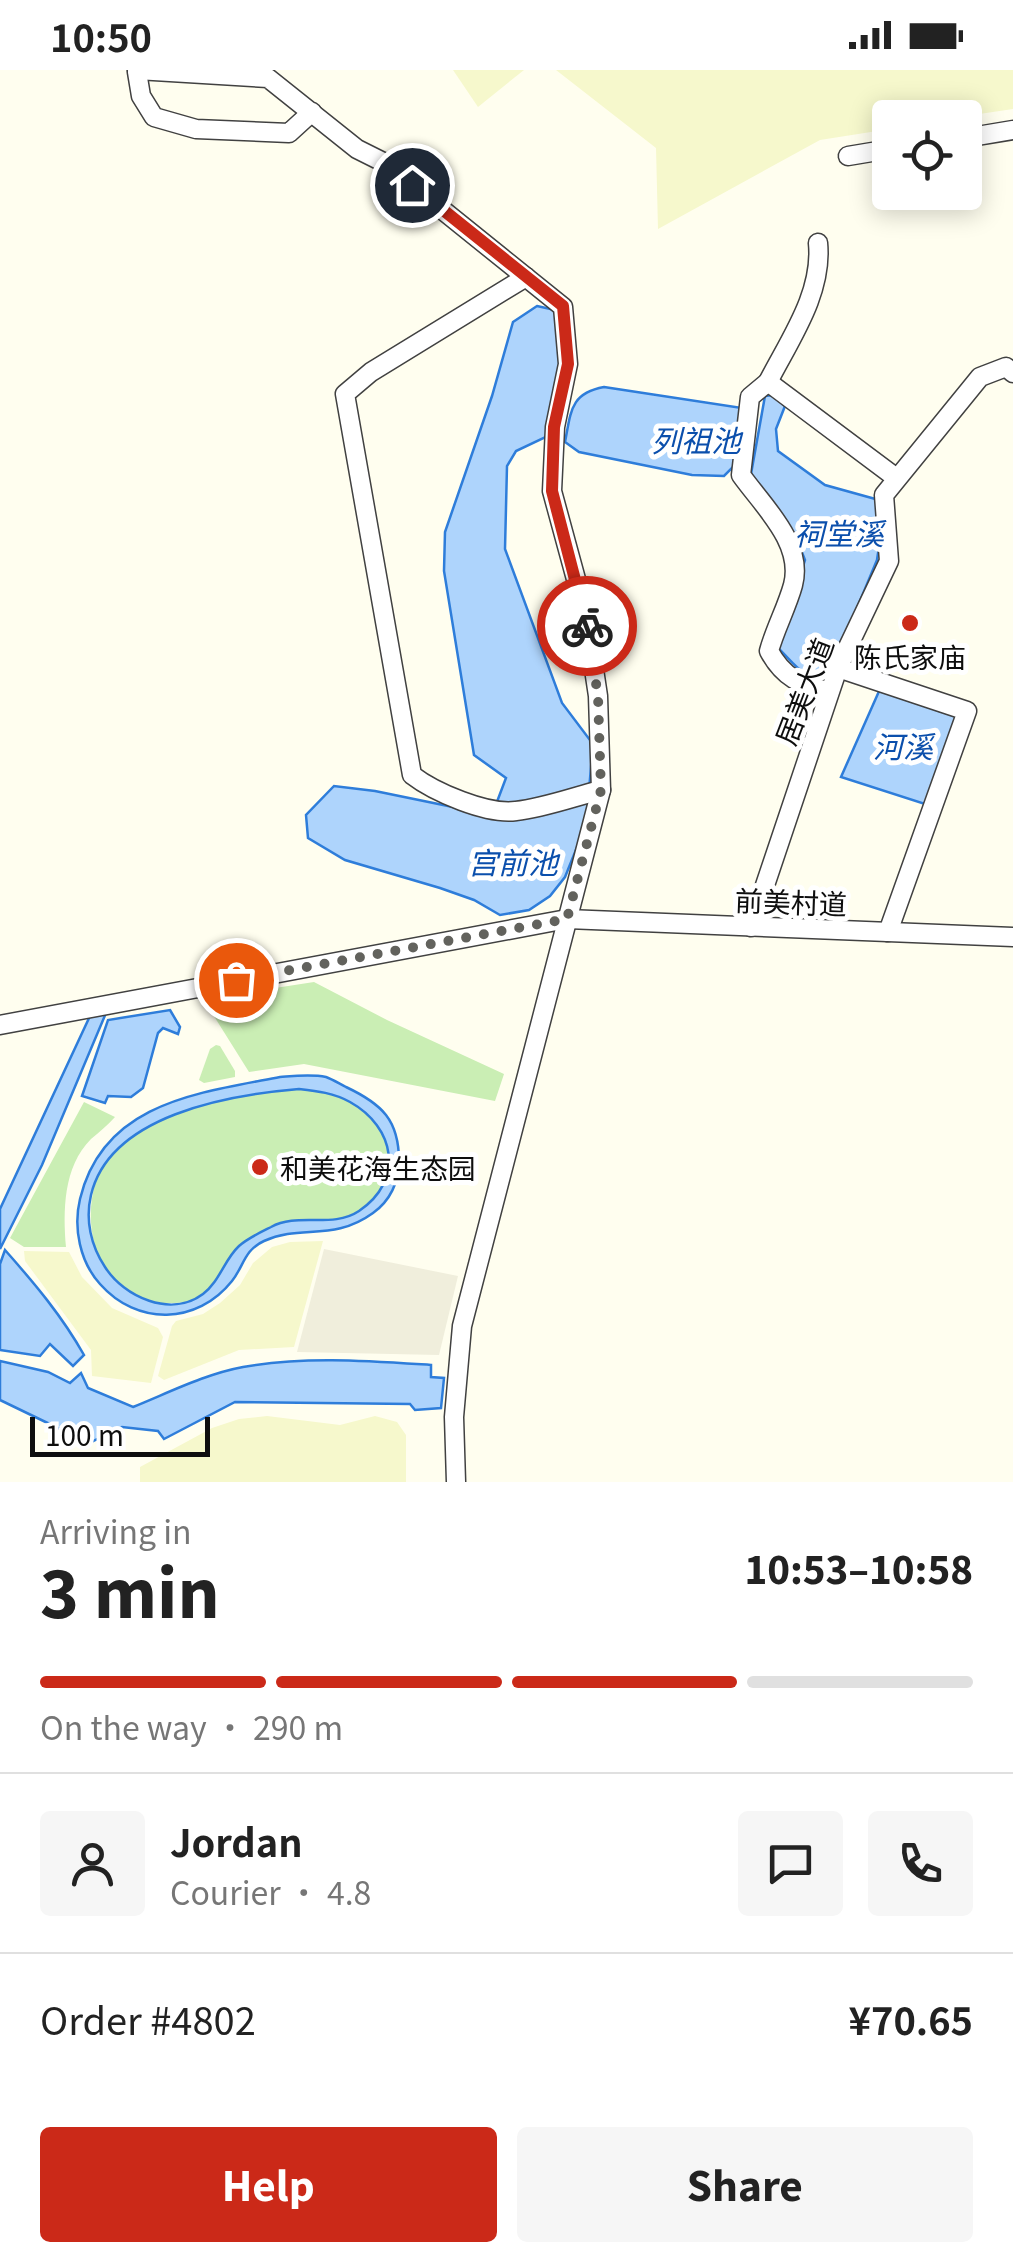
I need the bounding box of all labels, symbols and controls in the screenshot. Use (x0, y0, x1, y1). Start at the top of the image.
text: 10:50 (50, 8, 152, 63)
map controls (872, 100, 982, 210)
button: locate (872, 100, 982, 210)
pin (370, 143, 455, 228)
icon: home (385, 158, 440, 213)
water label: 列祖池 (651, 417, 744, 461)
water label: 祠堂溪 (794, 510, 887, 554)
courier (537, 576, 637, 676)
icon: bike (560, 599, 615, 654)
marker: 陈氏家庙 (899, 612, 921, 634)
street label: 居美大道 (764, 632, 842, 750)
place label: 陈氏家庙 (854, 636, 966, 676)
water label: 河溪 (873, 723, 936, 767)
water label: 宫前池 (468, 839, 561, 883)
street label: 前美村道 (734, 879, 848, 923)
pin (194, 938, 279, 1023)
icon: bag (209, 953, 264, 1008)
place label: 和美花海生态园 (280, 1147, 476, 1187)
marker: 和美花海生态园 (249, 1156, 271, 1178)
scale bar (30, 1412, 210, 1456)
text: 100 m (45, 1414, 124, 1454)
text: Arriving in (40, 1507, 192, 1553)
text: 10:53–10:58 (744, 1540, 973, 1595)
text: 3 min (40, 1543, 220, 1637)
text: On the way · 290 m (40, 1703, 343, 1749)
button: person (40, 1811, 145, 1916)
button: chat (738, 1811, 843, 1916)
button: phone (868, 1811, 973, 1916)
text: Jordan (170, 1813, 303, 1868)
text: Courier · 4.8 (170, 1868, 371, 1914)
text: Order #4802 (40, 1991, 256, 2046)
text: ¥70.65 (849, 1991, 973, 2046)
button: Help (40, 2127, 497, 2242)
button: Share (517, 2127, 973, 2242)

